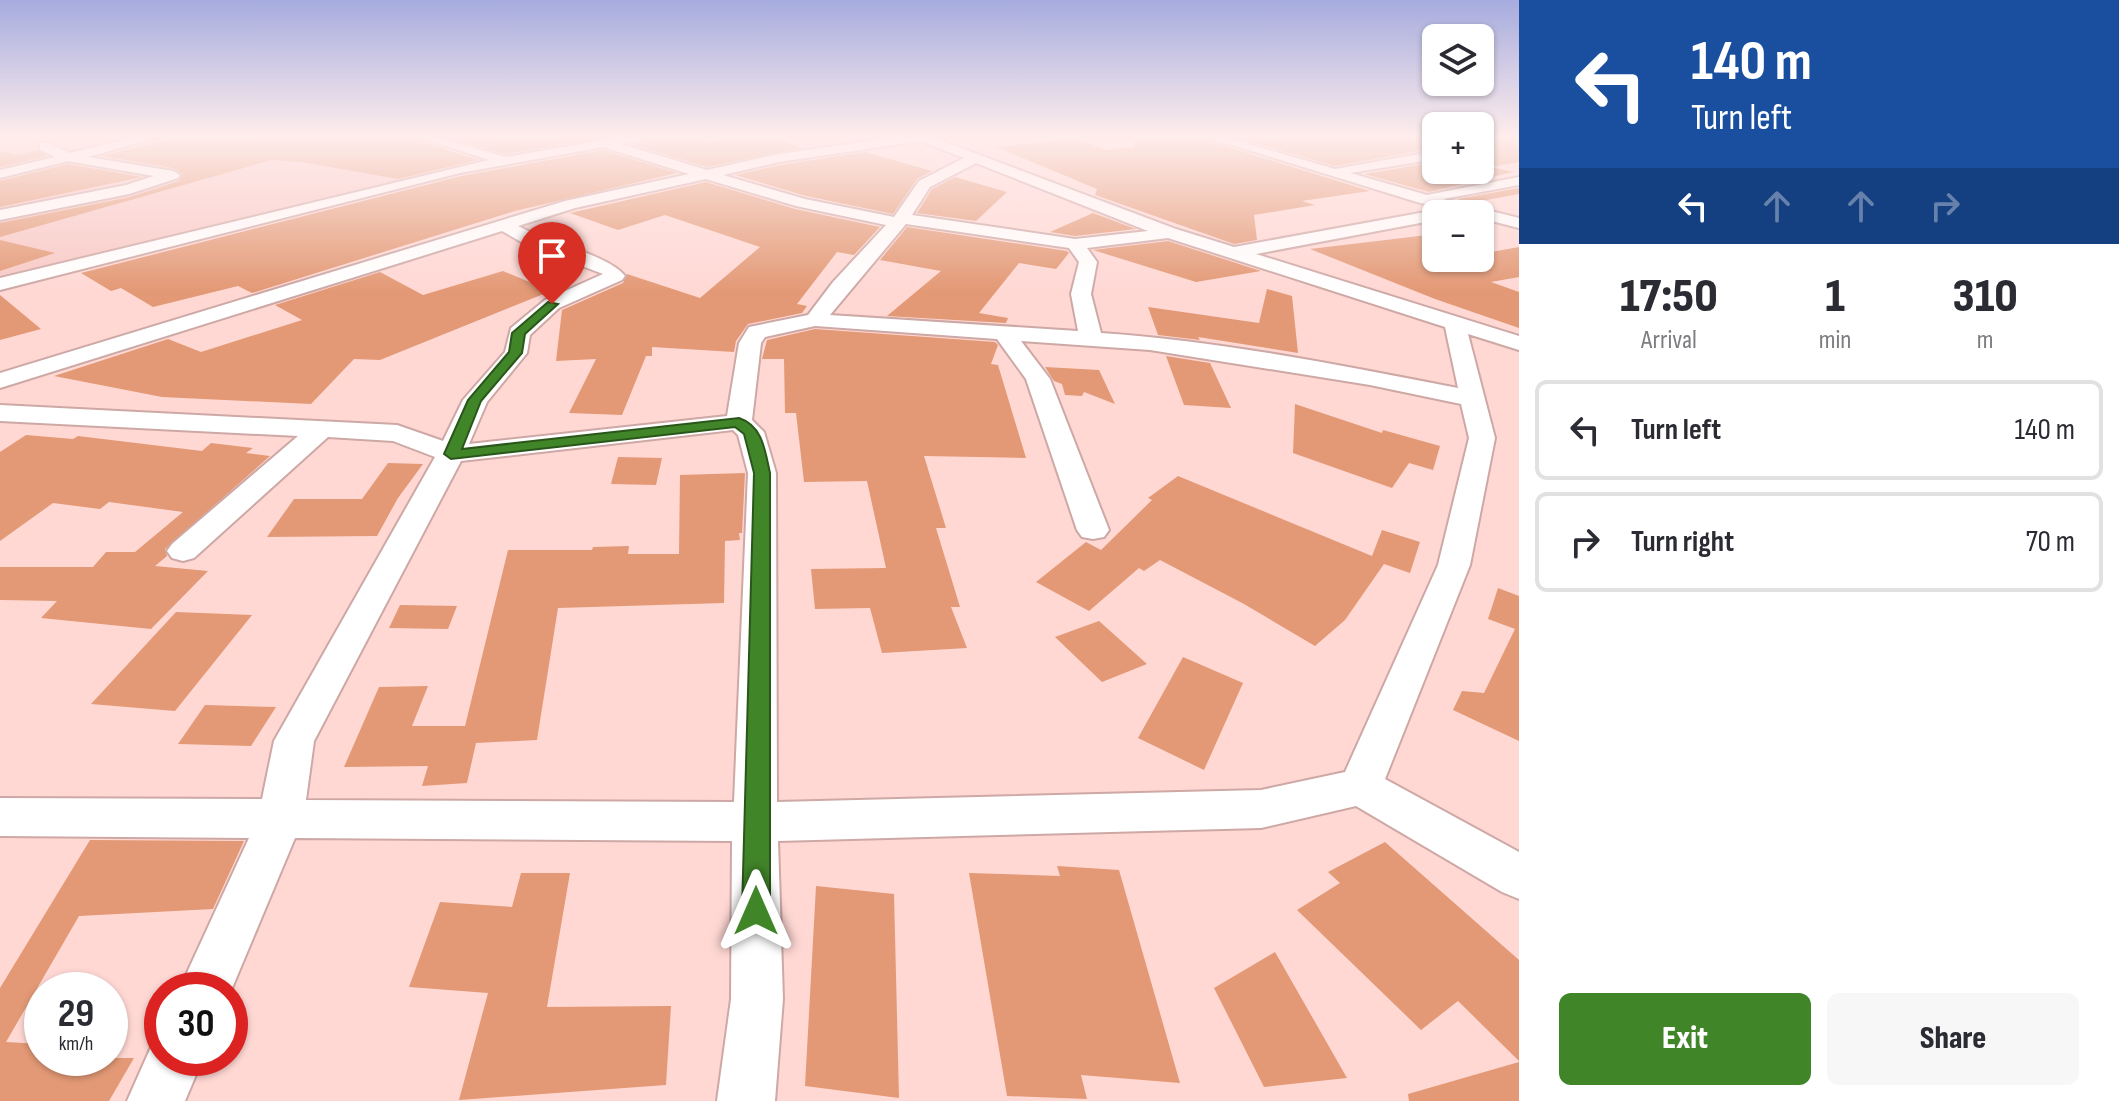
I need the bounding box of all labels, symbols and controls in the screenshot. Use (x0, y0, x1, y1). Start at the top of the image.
map controls (1422, 24, 1494, 272)
button: layers (1422, 24, 1494, 96)
text: 140 m (1691, 29, 1812, 96)
icon: left (1559, 32, 1663, 136)
text: Turn left (1691, 97, 1792, 140)
button: + (1422, 112, 1494, 184)
icon: left (1671, 184, 1715, 228)
icon: ahead (1755, 184, 1799, 228)
icon: ahead (1839, 184, 1883, 228)
icon: right (1923, 184, 1967, 228)
button: − (1422, 200, 1494, 272)
pin (518, 222, 586, 304)
icon: arrive (530, 234, 574, 278)
text: 17:50 (1620, 268, 1718, 325)
text: 1 (1825, 268, 1845, 325)
text: 310 (1953, 268, 2018, 325)
text: Arrival (1641, 325, 1697, 356)
text: min (1819, 325, 1851, 356)
text: m (1977, 325, 1994, 356)
icon: left (1563, 408, 1607, 452)
text: Turn left (1631, 412, 1721, 448)
text: 140 m (2015, 412, 2075, 448)
icon: right (1563, 520, 1607, 564)
text: Turn right (1631, 524, 1734, 560)
text: 70 m (2026, 524, 2075, 560)
position arrow (714, 869, 798, 953)
speed limit sign: 30 (144, 972, 248, 1076)
text: 29 (58, 990, 94, 1038)
button: Exit (1559, 993, 1811, 1085)
button: Share (1827, 993, 2079, 1085)
text: km/h (59, 1032, 93, 1056)

